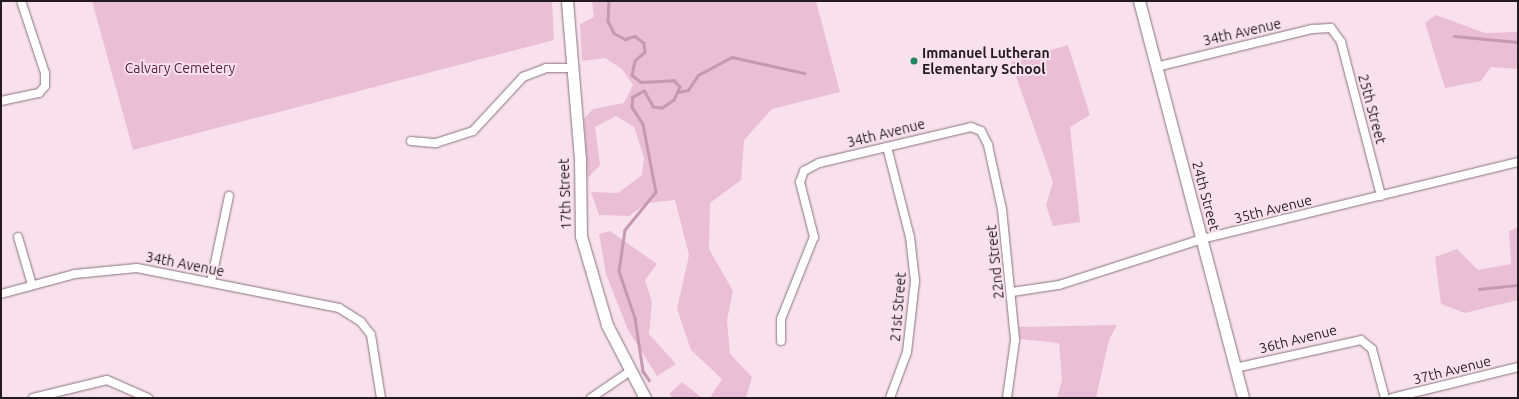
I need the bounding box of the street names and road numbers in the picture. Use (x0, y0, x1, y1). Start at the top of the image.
street label: 34th Avenue (1201, 15, 1283, 49)
street label: 25th Street (1355, 72, 1389, 146)
street label: 34th Avenue (845, 115, 927, 151)
street label: 17th Street (555, 158, 575, 230)
street label: 24th Street (1189, 159, 1223, 233)
street label: 35th Avenue (1232, 191, 1314, 227)
street label: 22nd Street (983, 224, 1007, 300)
street label: 34th Avenue (144, 248, 226, 280)
street label: 21st Street (887, 272, 909, 342)
street label: 36th Avenue (1257, 321, 1339, 357)
street label: 37th Avenue (1411, 352, 1493, 388)

